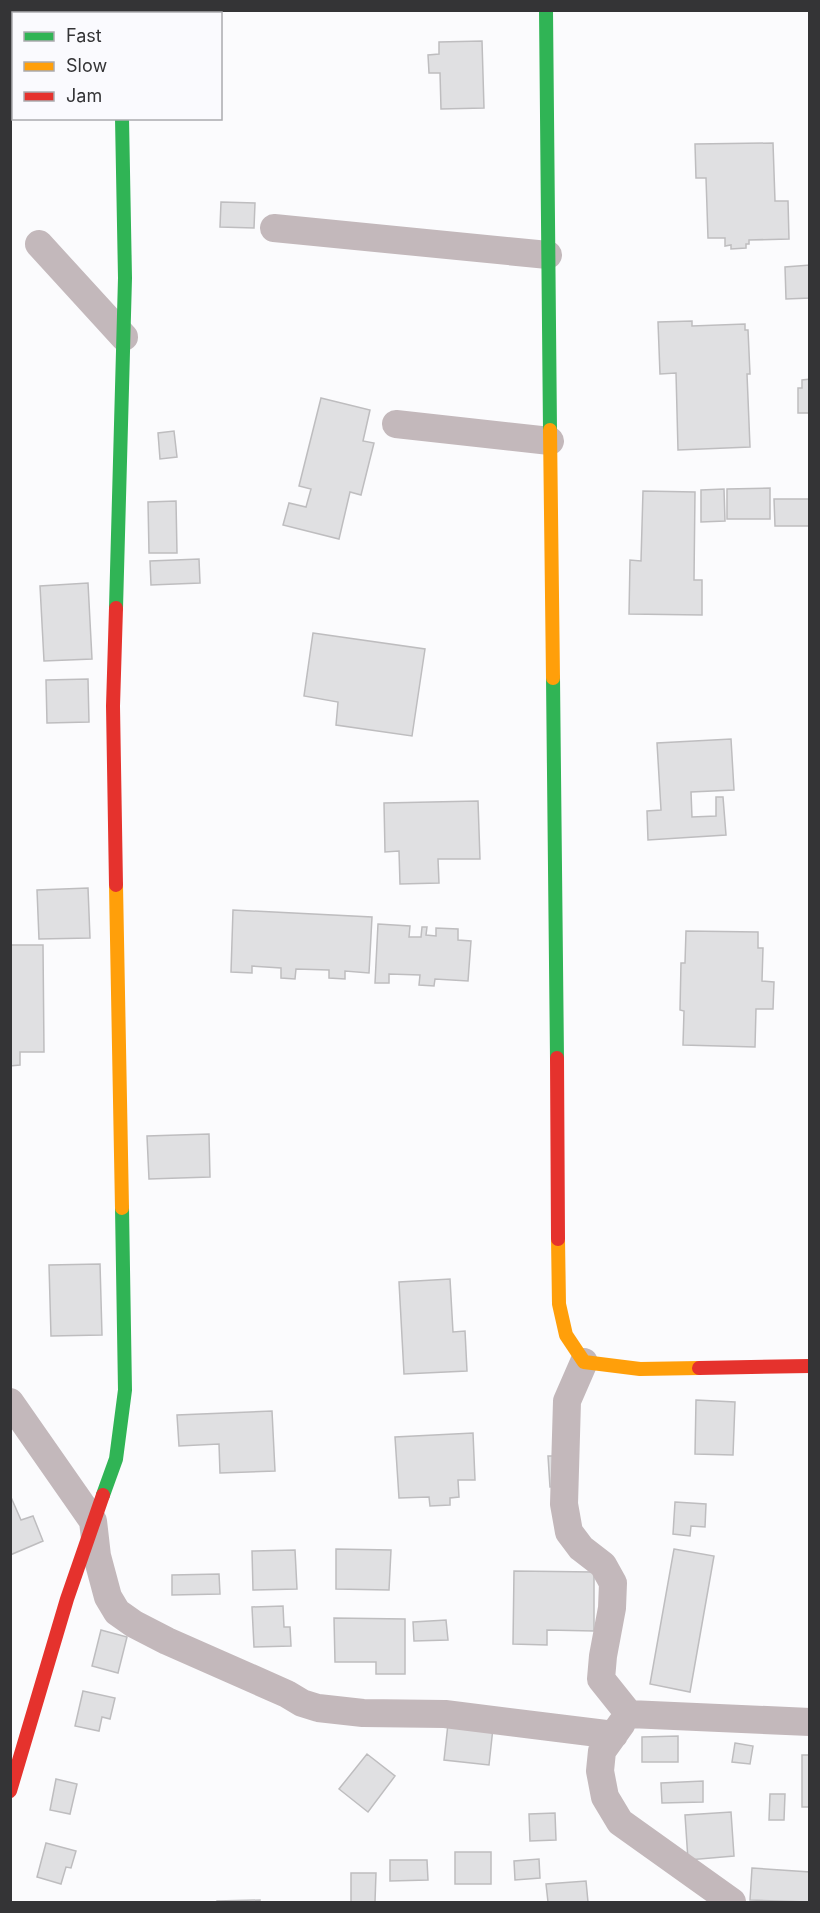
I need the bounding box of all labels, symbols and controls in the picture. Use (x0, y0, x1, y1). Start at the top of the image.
legend (12, 12, 222, 120)
text: Fast (66, 25, 102, 46)
text: Slow (66, 55, 107, 76)
text: Jam (66, 85, 102, 106)

